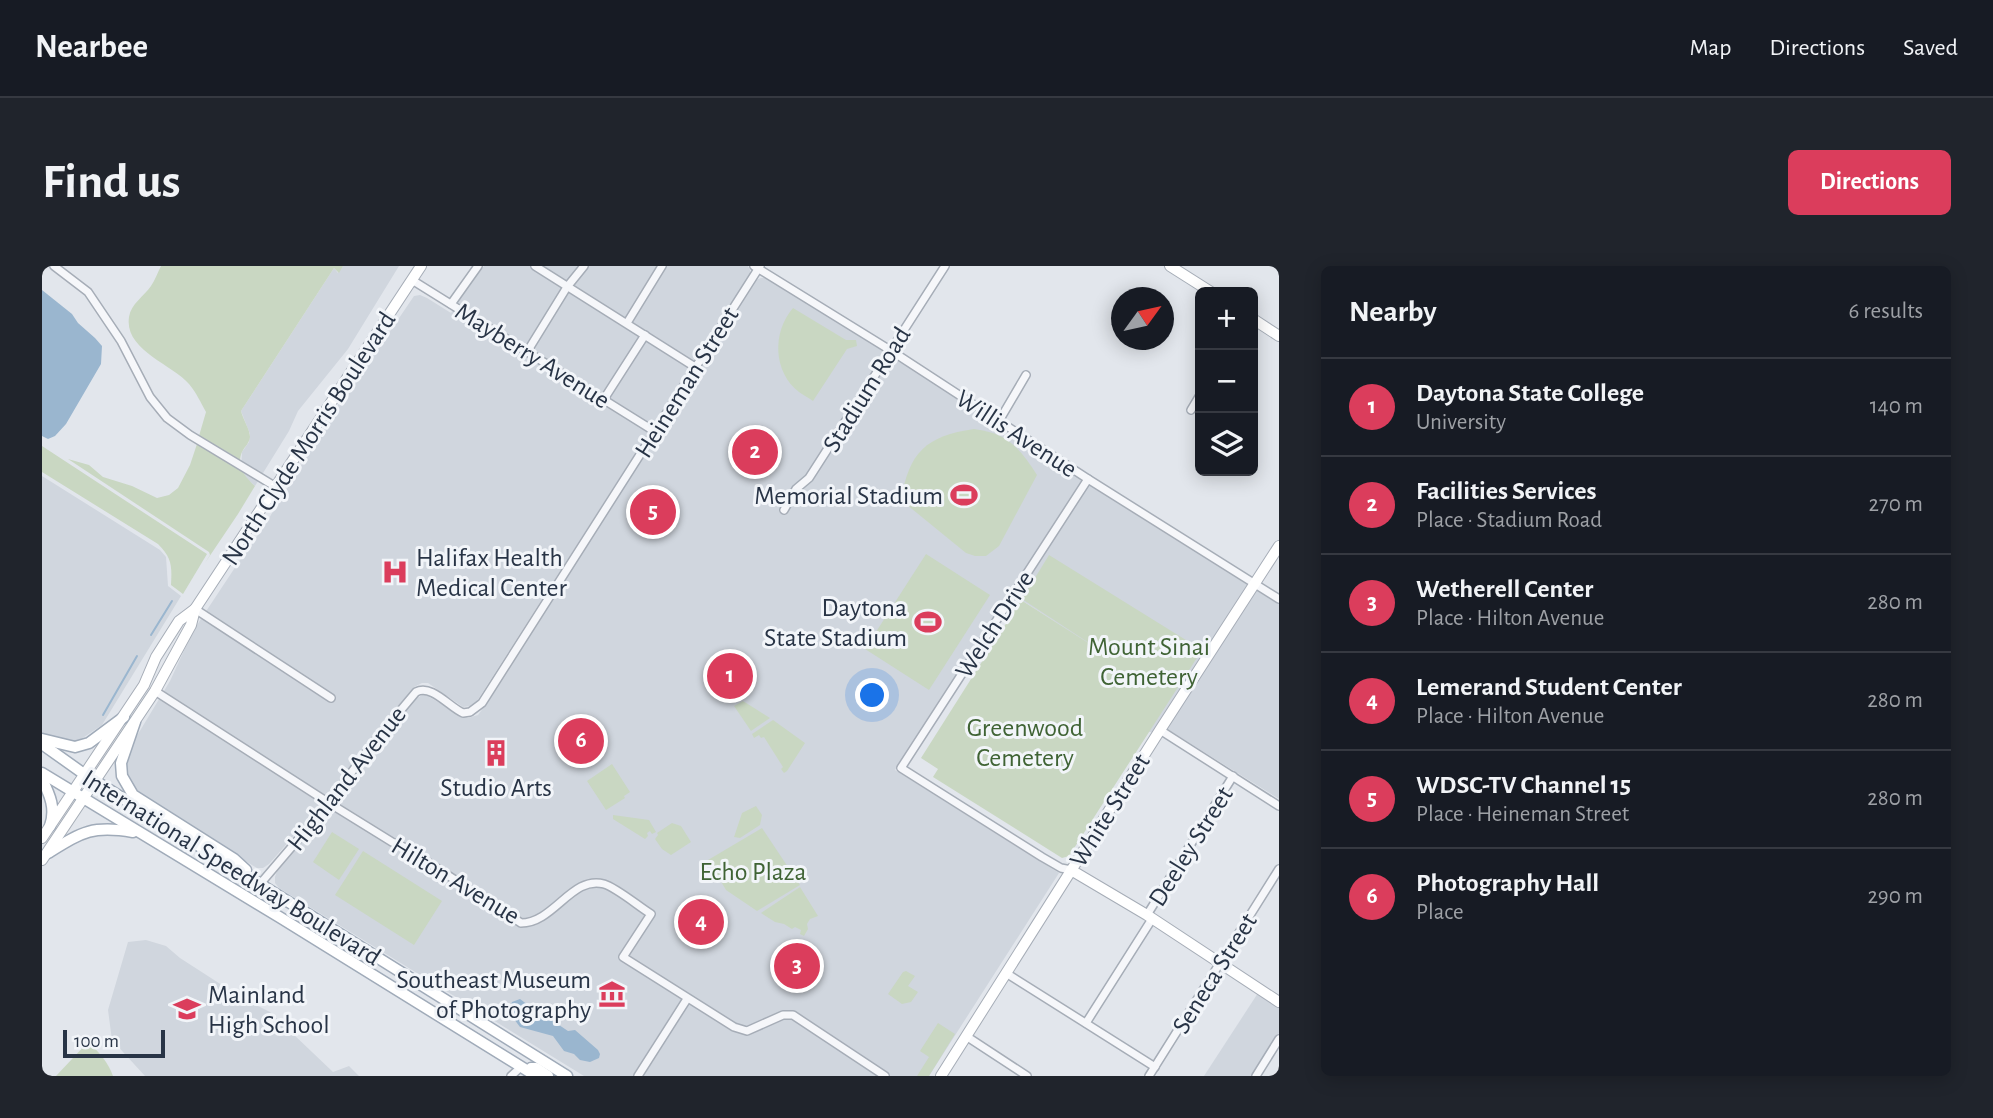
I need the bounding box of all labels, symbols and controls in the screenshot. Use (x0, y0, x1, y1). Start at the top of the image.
text: Nearbee (35, 31, 148, 64)
text: Map (1689, 36, 1731, 60)
text: Directions (1769, 36, 1865, 60)
text: Saved (1903, 36, 1958, 60)
button: Directions (1788, 150, 1951, 215)
text: Find us (42, 158, 181, 207)
north arrow (1111, 287, 1174, 350)
map controls (1195, 287, 1258, 476)
button: + (1195, 287, 1258, 350)
text: Nearby (1349, 297, 1437, 327)
street label: Mayberry Avenue (451, 298, 614, 414)
text: 6 results (1849, 300, 1923, 323)
street label: Heineman Street (630, 303, 744, 463)
street label: North Clyde Morris Boulevard (217, 307, 400, 570)
street label: Stadium Road (818, 322, 916, 457)
button: − (1195, 350, 1258, 413)
text: Daytona State College (1416, 380, 1644, 406)
street label: Willis Avenue (951, 385, 1082, 482)
text: 1 (1368, 395, 1376, 418)
text: 140 m (1870, 395, 1923, 418)
text: University (1416, 411, 1506, 434)
button: layers (1195, 413, 1258, 476)
pin: 2 (732, 426, 778, 478)
text: Facilities Services (1416, 478, 1597, 504)
sports icon: Memorial Stadium (949, 480, 979, 510)
place label: Memorial Stadium (754, 483, 943, 509)
pin: 5 (630, 486, 676, 538)
text: 2 (1367, 493, 1377, 516)
text: 270 m (1869, 493, 1923, 516)
text: Place · Stadium Road (1416, 509, 1602, 532)
place label: Halifax Health Medical Center (416, 545, 568, 601)
hospital icon: Halifax Health Medical Center (380, 557, 410, 587)
street label: Welch Drive (951, 566, 1039, 683)
text: Wetherell Center (1416, 576, 1593, 602)
text: 3 (1367, 591, 1377, 614)
text: 280 m (1867, 591, 1923, 614)
place label: Daytona State Stadium (764, 595, 907, 651)
sports icon: Daytona State Stadium (913, 607, 943, 637)
text: Place · Hilton Avenue (1416, 607, 1604, 630)
park label: Mount Sinai Cemetery (1088, 634, 1210, 690)
pin: 1 (707, 650, 753, 702)
text: Lemerand Student Center (1416, 674, 1682, 700)
your location (855, 678, 889, 712)
text: 4 (1366, 689, 1378, 712)
text: 280 m (1867, 689, 1923, 712)
street label: Highland Avenue (283, 702, 411, 856)
text: Place · Hilton Avenue (1416, 705, 1604, 728)
pin: 6 (558, 715, 604, 767)
park label: Greenwood Cemetery (967, 715, 1083, 771)
building icon: Studio Arts (481, 738, 511, 768)
street label: White Street (1065, 749, 1155, 872)
street label: International Speedway Boulevard (78, 765, 385, 971)
text: WDSC-TV Channel 15 (1416, 772, 1631, 798)
place label: Studio Arts (440, 775, 552, 801)
street label: Deeley Street (1144, 782, 1238, 911)
text: 5 (1367, 787, 1377, 810)
text: 280 m (1867, 787, 1923, 810)
text: Place · Heineman Street (1416, 803, 1629, 826)
street label: Hilton Avenue (387, 833, 524, 929)
park label: Echo Plaza (699, 859, 807, 885)
text: Photography Hall (1416, 870, 1599, 896)
text: 6 (1366, 885, 1378, 908)
text: 290 m (1867, 885, 1923, 908)
pin: 4 (678, 896, 724, 948)
text: Place (1416, 901, 1464, 924)
street label: Seneca Street (1168, 909, 1262, 1038)
pin: 3 (774, 940, 820, 992)
place label: Southeast Museum of Photography (397, 967, 591, 1023)
museum icon: Southeast Museum of Photography (597, 979, 627, 1009)
place label: Mainland High School (208, 982, 330, 1038)
school or university icon: Mainland High School (172, 994, 202, 1024)
scale bar (63, 1027, 164, 1059)
text: 100 m (74, 1032, 119, 1051)

